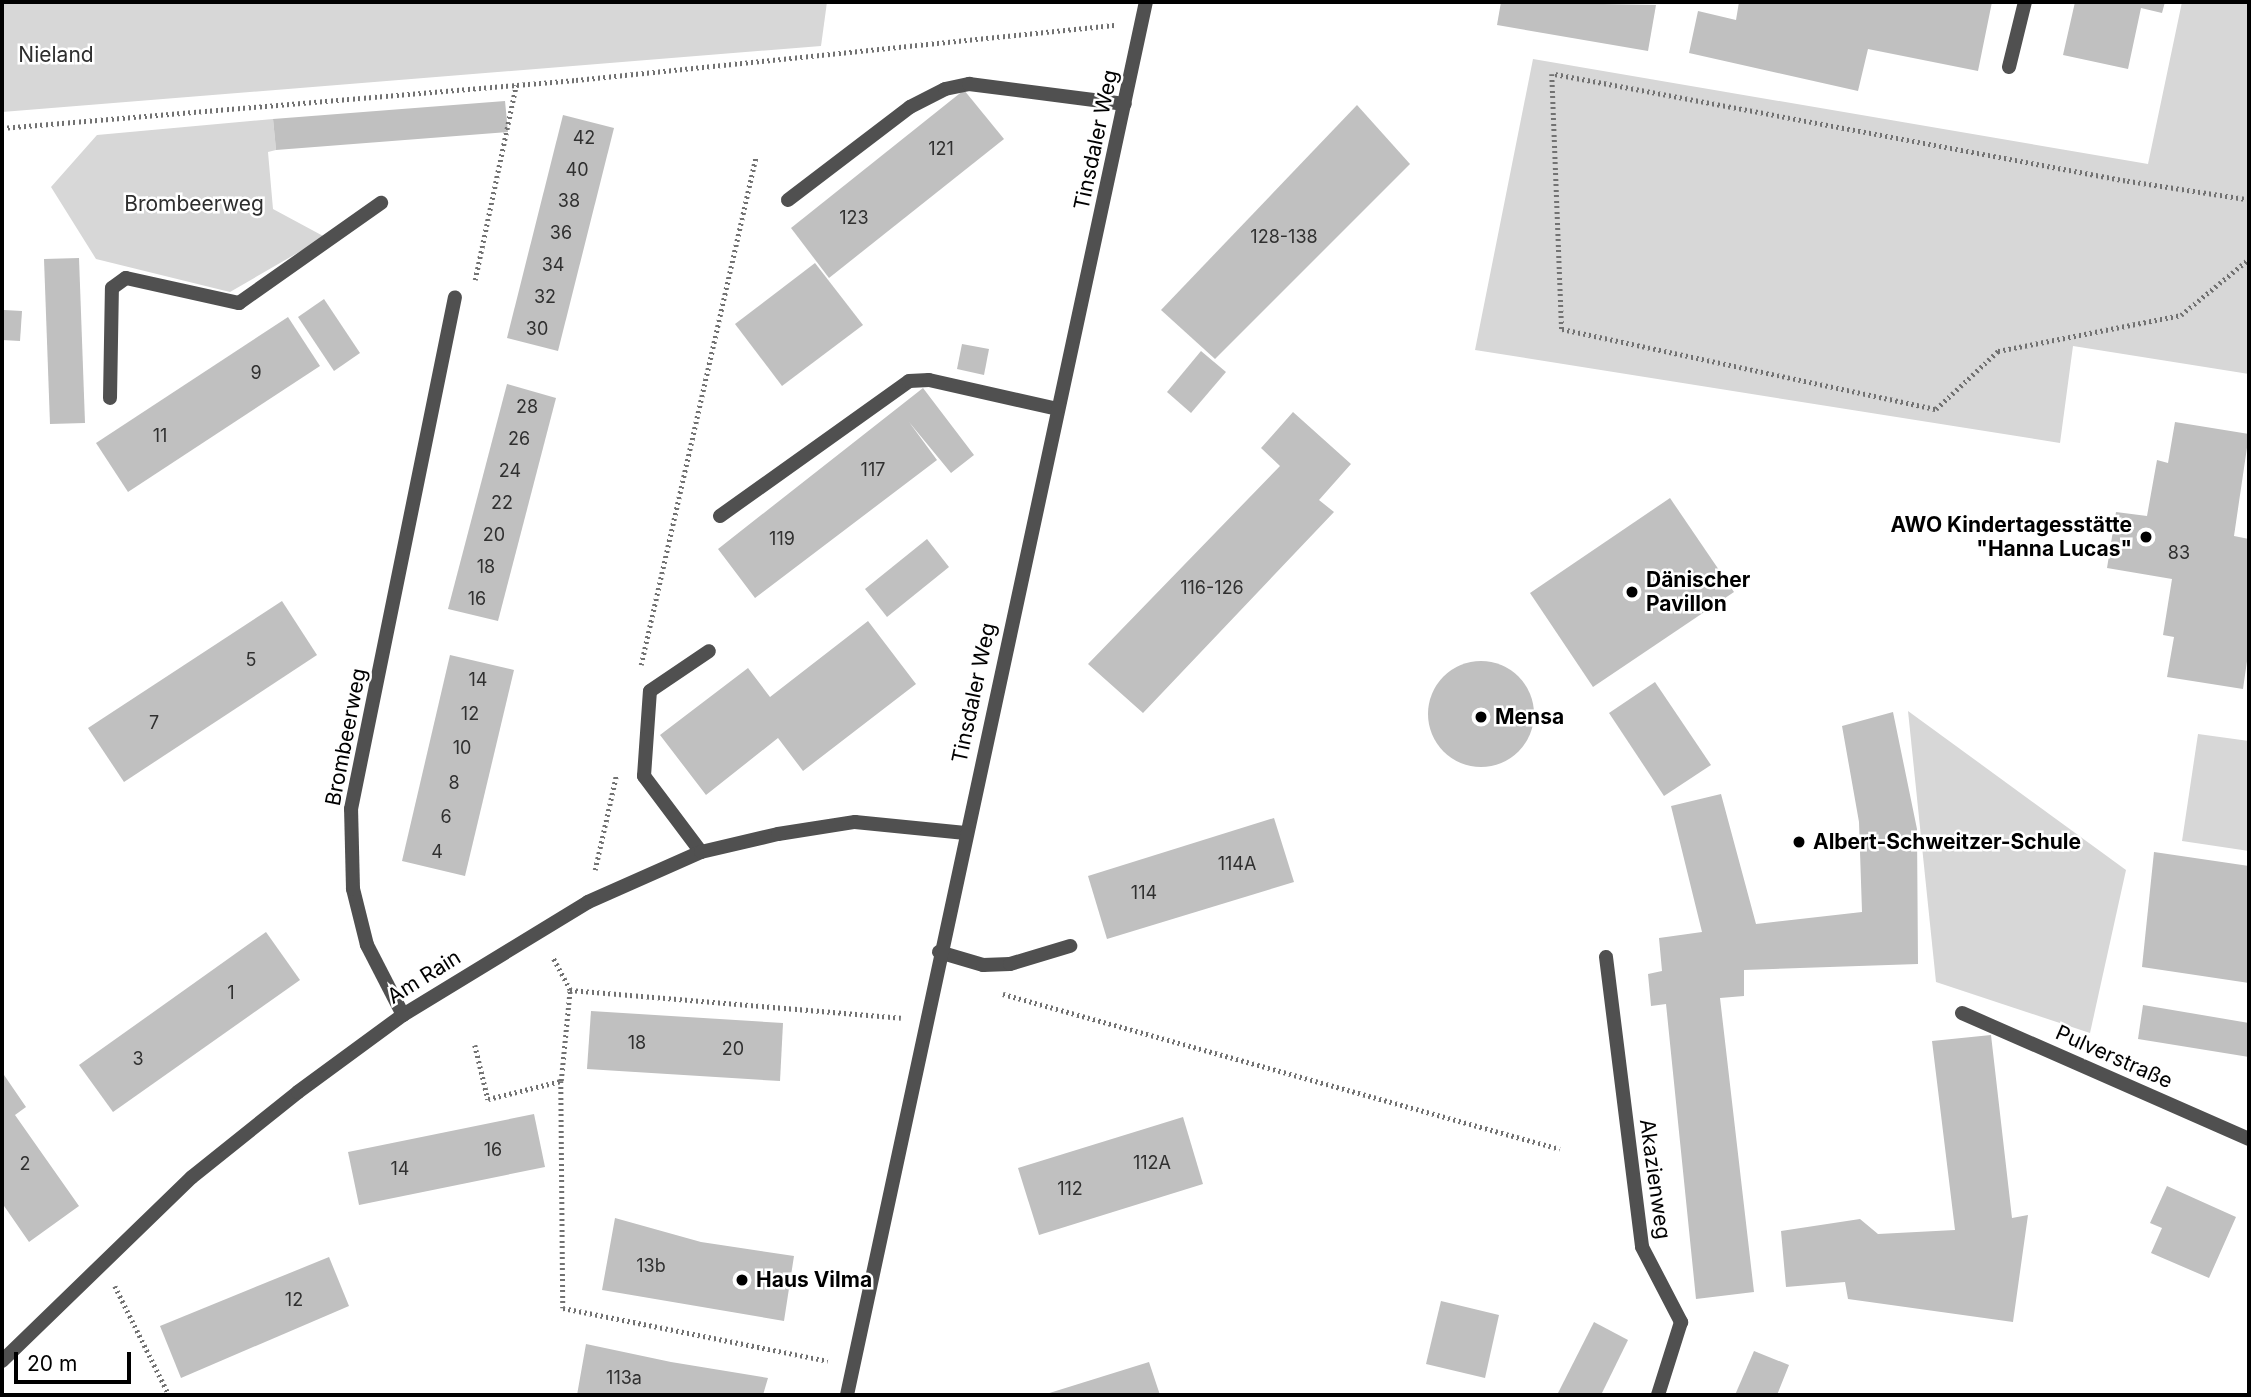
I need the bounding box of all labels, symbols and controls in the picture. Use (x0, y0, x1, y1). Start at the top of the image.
park label: Nieland (18, 42, 94, 68)
street label: Tinsdaler Weg (1069, 68, 1123, 212)
house number: 42 (573, 127, 595, 149)
house number: 121 (928, 138, 954, 160)
house number: 40 (566, 159, 588, 181)
house number: 38 (558, 190, 580, 212)
park label: Brombeerweg (124, 191, 264, 217)
house number: 123 (839, 207, 869, 229)
house number: 36 (550, 222, 572, 244)
house number: 128-138 (1250, 226, 1318, 248)
house number: 34 (542, 254, 564, 276)
house number: 32 (534, 286, 556, 308)
house number: 30 (526, 318, 548, 340)
house number: 9 (250, 362, 262, 384)
house number: 28 (516, 396, 538, 418)
house number: 11 (153, 425, 167, 447)
house number: 26 (508, 428, 530, 450)
house number: 117 (861, 459, 885, 481)
house number: 24 (499, 460, 521, 482)
house number: 22 (491, 492, 513, 514)
place label: AWO Kindertagesstätte "Hanna Lucas" (1890, 512, 2132, 562)
house number: 20 (483, 524, 505, 546)
house number: 119 (769, 528, 795, 550)
marker: AWO Kindertagesstätte "Hanna Lucas" (2138, 529, 2154, 545)
house number: 83 (2168, 542, 2190, 564)
house number: 18 (477, 556, 495, 578)
place label: Dänischer Pavillon (1646, 567, 1750, 617)
house number: 116-126 (1180, 577, 1244, 599)
marker: Dänischer Pavillon (1624, 584, 1640, 600)
house number: 16 (468, 588, 486, 610)
street label: Tinsdaler Weg (947, 621, 1001, 765)
house number: 5 (246, 649, 256, 671)
street label: Brombeerweg (320, 666, 372, 808)
house number: 14 (469, 669, 487, 691)
house number: 12 (461, 703, 479, 725)
place label: Mensa (1495, 704, 1564, 730)
marker: Mensa (1473, 709, 1489, 725)
house number: 7 (149, 712, 159, 734)
house number: 10 (453, 737, 471, 759)
house number: 8 (448, 772, 460, 794)
house number: 6 (440, 806, 452, 828)
place label: Albert-Schweitzer-Schule (1813, 829, 2081, 855)
marker: Albert-Schweitzer-Schule (1791, 834, 1807, 850)
house number: 4 (431, 841, 443, 863)
house number: 114A (1218, 853, 1256, 875)
house number: 114 (1131, 882, 1157, 904)
street label: Am Rain (383, 945, 465, 1009)
house number: 1 (227, 982, 235, 1004)
street label: Pulverstraße (2052, 1020, 2176, 1094)
house number: 18 (628, 1032, 646, 1054)
house number: 20 (722, 1038, 744, 1060)
house number: 3 (132, 1048, 144, 1070)
street label: Akazienweg (1634, 1117, 1676, 1241)
house number: 16 (484, 1139, 502, 1161)
house number: 112A (1133, 1152, 1171, 1174)
house number: 2 (20, 1153, 30, 1175)
house number: 14 (391, 1158, 409, 1180)
house number: 112 (1057, 1178, 1083, 1200)
house number: 13b (636, 1255, 666, 1277)
place label: Haus Vilma (756, 1267, 872, 1293)
marker: Haus Vilma (734, 1272, 750, 1288)
house number: 12 (285, 1289, 303, 1311)
scale bar (18, 1338, 135, 1382)
text: 20 m (27, 1351, 77, 1376)
house number: 113a (606, 1367, 642, 1389)

